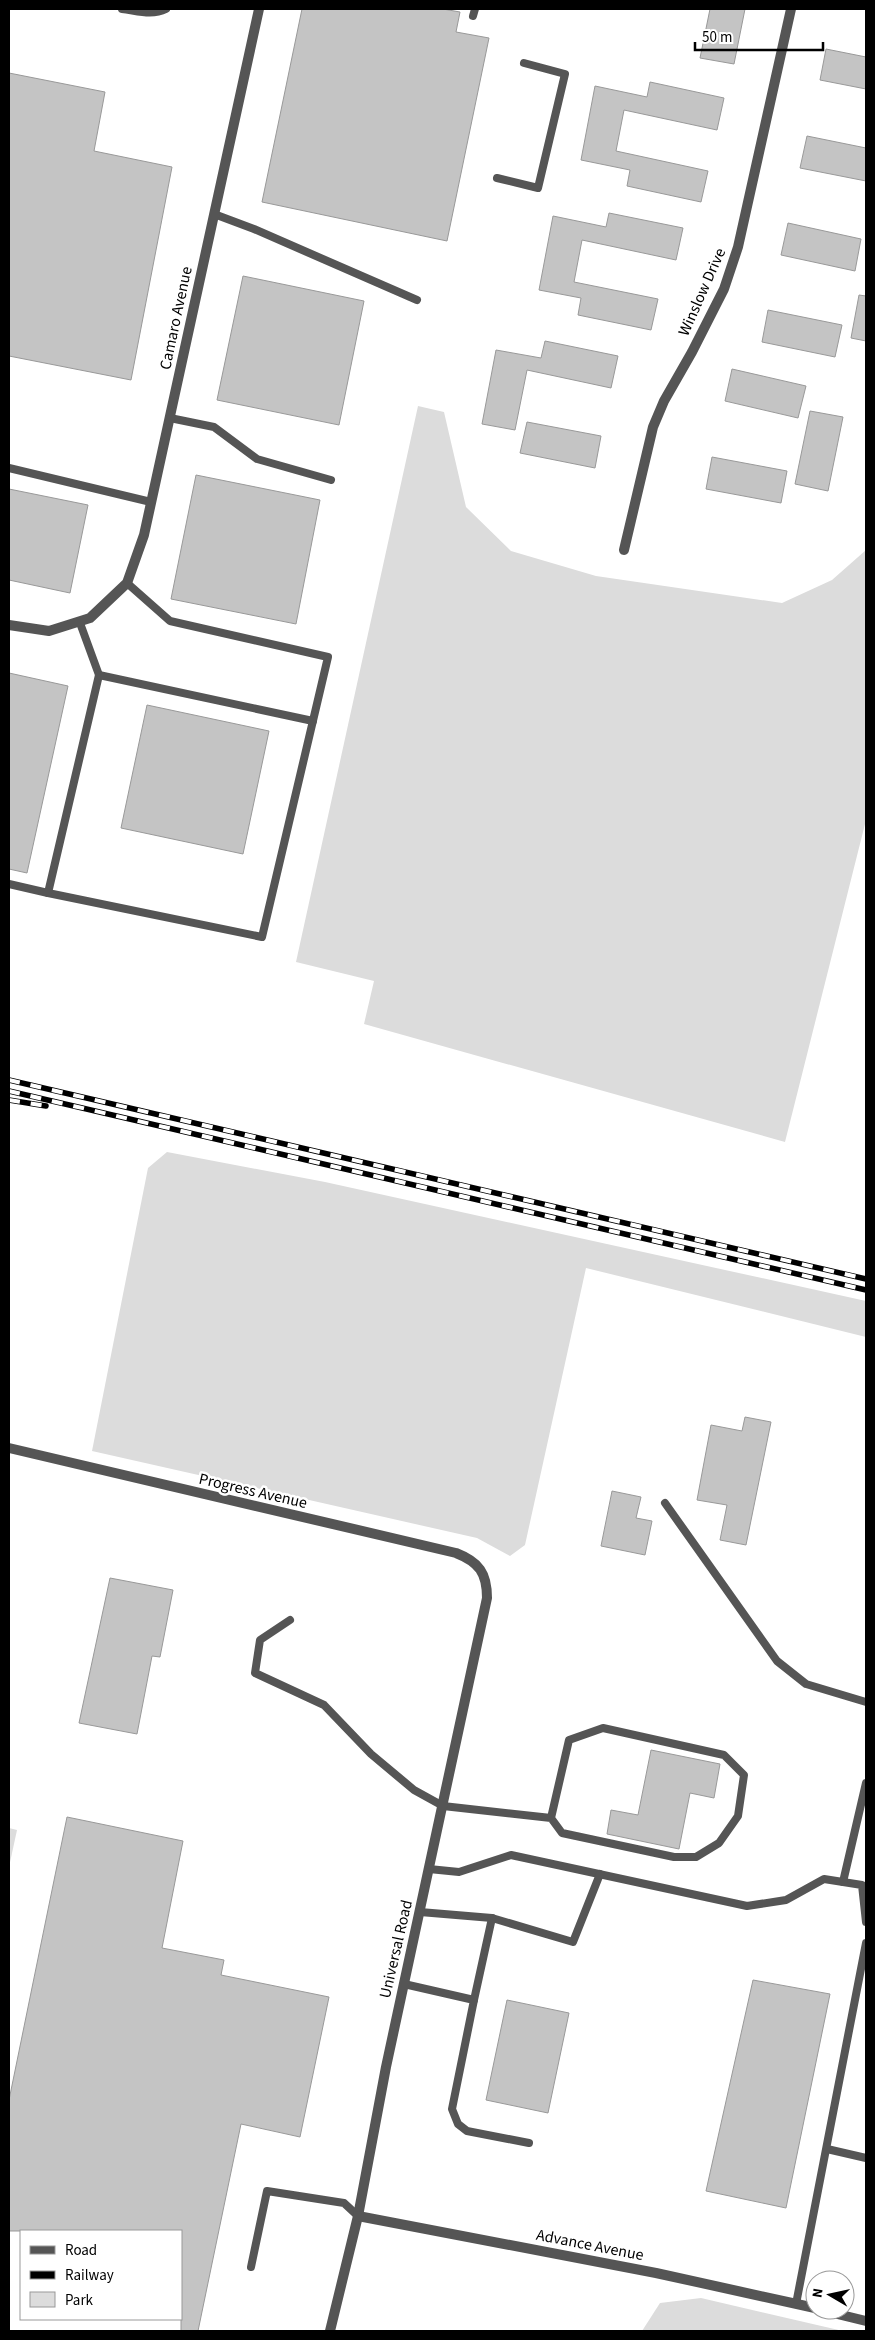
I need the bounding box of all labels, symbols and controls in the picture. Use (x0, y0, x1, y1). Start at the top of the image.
scale bar (695, 20, 822, 52)
text: 50 m (702, 27, 732, 48)
street label: Winslow Drive (673, 245, 731, 339)
street label: Camaro Avenue (154, 264, 198, 372)
street label: Progress Avenue (197, 1468, 309, 1514)
street label: Universal Road (374, 1898, 418, 2000)
street label: Advance Avenue (534, 2224, 646, 2266)
legend (20, 2230, 182, 2320)
text: Road (65, 2240, 97, 2261)
text: Railway (65, 2265, 114, 2286)
north arrow (805, 2270, 855, 2320)
text: N (808, 2287, 829, 2299)
text: Park (65, 2290, 94, 2311)

